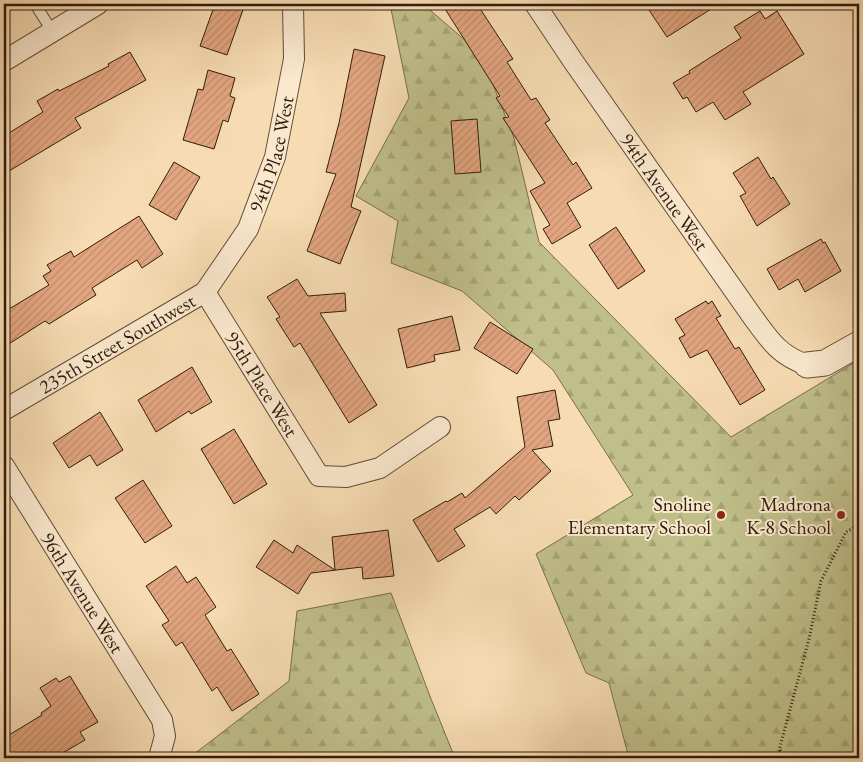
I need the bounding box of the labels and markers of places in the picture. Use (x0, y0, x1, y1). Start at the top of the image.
place label: Snoline Elementary School (567, 491, 711, 540)
place label: Madrona K-8 School (746, 491, 831, 540)
marker: Snoline Elementary School (715, 509, 727, 521)
marker: Madrona K-8 School (835, 509, 847, 521)

